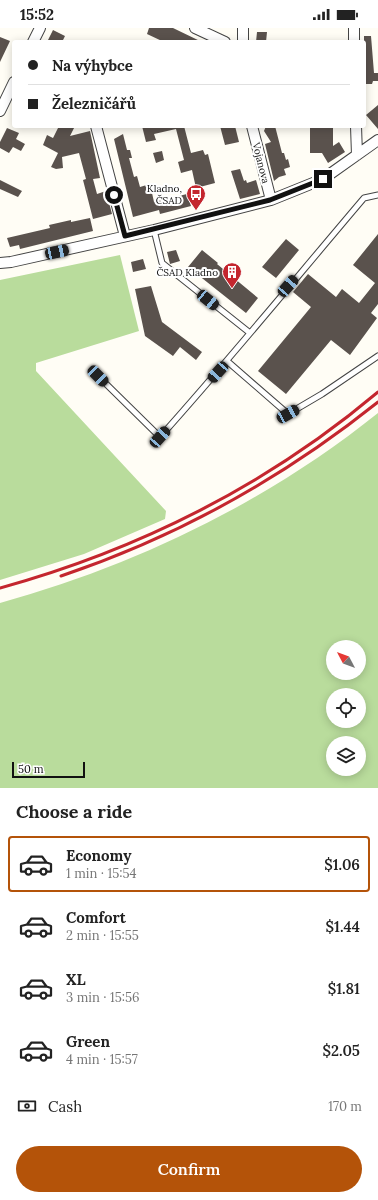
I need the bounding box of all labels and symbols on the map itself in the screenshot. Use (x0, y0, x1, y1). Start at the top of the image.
street label: Vojanova (249, 140, 272, 185)
route end (314, 170, 332, 188)
place label: Kladno, ČSAD (147, 182, 182, 207)
bus stop icon: Kladno, ČSAD (185, 183, 207, 211)
route start (105, 186, 123, 204)
car (44, 244, 70, 260)
building icon: ČSAD Kladno (221, 261, 243, 289)
place label: ČSAD Kladno (156, 266, 218, 279)
car (276, 273, 300, 299)
car (195, 288, 221, 312)
car (206, 359, 230, 385)
car (85, 363, 111, 389)
car (275, 403, 301, 425)
car (148, 424, 172, 450)
north arrow (326, 640, 366, 680)
scale bar (12, 760, 85, 779)

